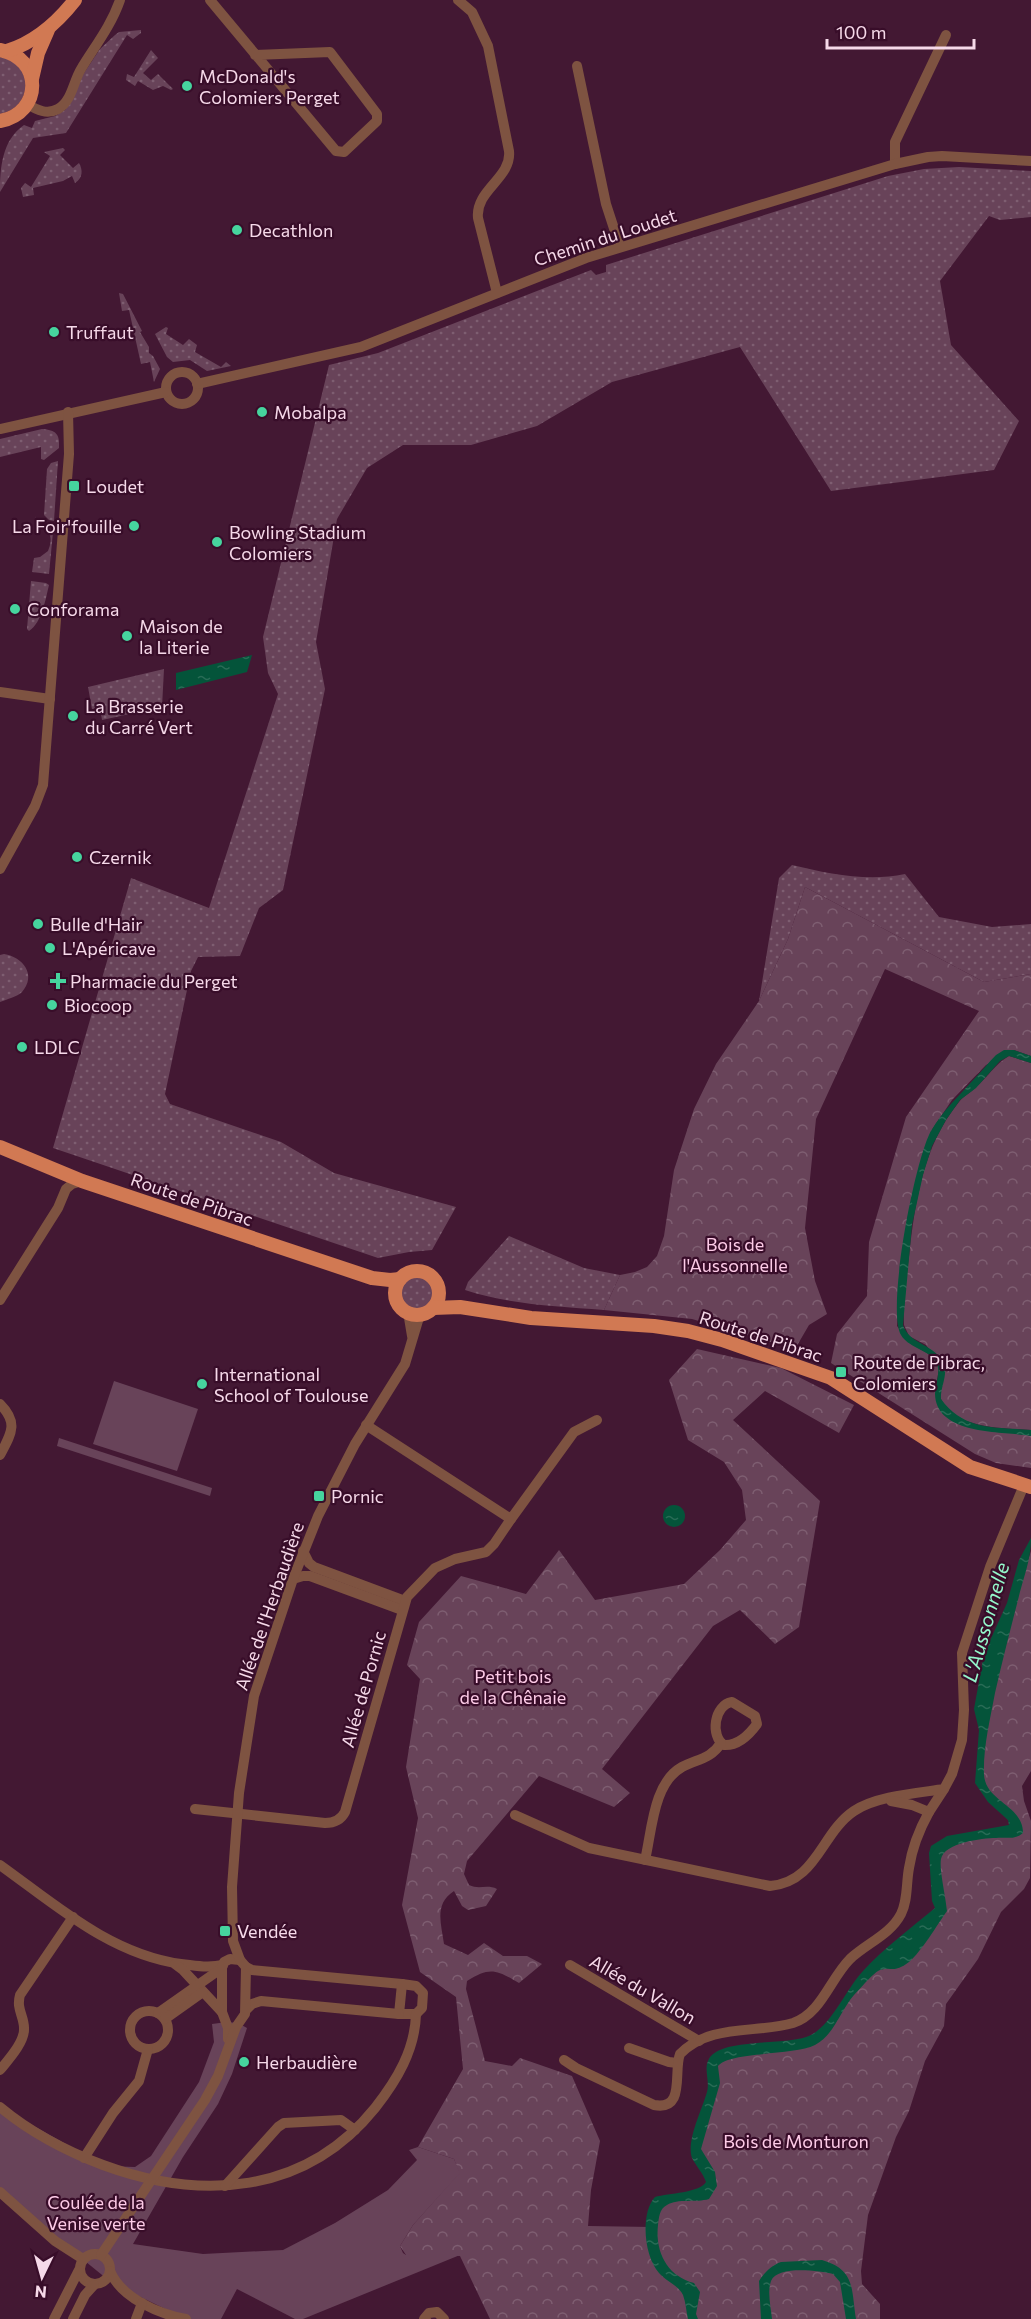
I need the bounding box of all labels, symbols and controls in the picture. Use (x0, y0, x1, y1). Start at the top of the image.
scale bar (827, 12, 974, 50)
text: 100 m (836, 21, 886, 43)
place label: McDonald's Colomiers Perget (199, 65, 340, 108)
marker: McDonald's Colomiers Perget (180, 79, 194, 93)
street label: Chemin du Loudet (531, 204, 679, 270)
place label: Decathlon (249, 219, 333, 241)
marker: Decathlon (230, 223, 244, 237)
place label: Truffaut (66, 321, 134, 343)
marker: Truffaut (47, 325, 61, 339)
place label: Mobalpa (274, 401, 347, 423)
marker: Mobalpa (255, 405, 269, 419)
place label: Loudet (86, 475, 144, 497)
marker: Loudet (67, 479, 81, 493)
place label: La Foir'fouille (12, 515, 122, 537)
marker: La Foir'fouille (127, 519, 141, 533)
place label: Bowling Stadium Colomiers (229, 521, 366, 564)
marker: Bowling Stadium Colomiers (210, 535, 224, 549)
place label: Conforama (27, 598, 119, 620)
marker: Conforama (8, 602, 22, 616)
place label: Maison de la Literie (139, 615, 223, 658)
marker: Maison de la Literie (120, 629, 134, 643)
place label: La Brasserie du Carré Vert (85, 695, 193, 738)
marker: La Brasserie du Carré Vert (66, 709, 80, 723)
place label: Czernik (89, 846, 152, 868)
marker: Czernik (70, 850, 84, 864)
place label: Bulle d'Hair (50, 913, 143, 935)
marker: Bulle d'Hair (31, 917, 45, 931)
place label: L'Apéricave (62, 937, 156, 959)
marker: L'Apéricave (43, 941, 57, 955)
place label: Pharmacie du Perget (70, 970, 238, 992)
marker: Pharmacie du Perget (51, 974, 65, 988)
place label: Biocoop (64, 994, 132, 1016)
marker: Biocoop (45, 998, 59, 1012)
place label: LDLC (34, 1036, 80, 1058)
marker: LDLC (15, 1040, 29, 1054)
street label: Route de Pibrac (128, 1168, 256, 1230)
park label: Bois de l'Aussonnelle (682, 1233, 788, 1276)
street label: Route de Pibrac (697, 1306, 825, 1366)
place label: Route de Pibrac, Colomiers (853, 1351, 985, 1394)
place label: International School of Toulouse (214, 1363, 369, 1406)
marker: Route de Pibrac, Colomiers (834, 1365, 848, 1379)
marker: International School of Toulouse (195, 1377, 209, 1391)
place label: Pornic (331, 1485, 384, 1507)
marker: Pornic (312, 1489, 326, 1503)
street label: Allée de l'Herbaudière (230, 1519, 308, 1693)
water label: L'Aussonnelle (956, 1559, 1014, 1685)
street label: Allée de Pornic (336, 1628, 390, 1750)
park label: Petit bois de la Chênaie (460, 1665, 566, 1708)
place label: Vendée (237, 1920, 297, 1942)
marker: Vendée (218, 1924, 232, 1938)
street label: Allée du Vallon (586, 1950, 700, 2028)
place label: Herbaudière (256, 2051, 357, 2073)
marker: Herbaudière (237, 2055, 251, 2069)
park label: Bois de Monturon (723, 2130, 869, 2152)
park label: Coulée de la Venise verte (46, 2191, 146, 2234)
north arrow (12, 2247, 72, 2307)
text: N (34, 2282, 47, 2302)

